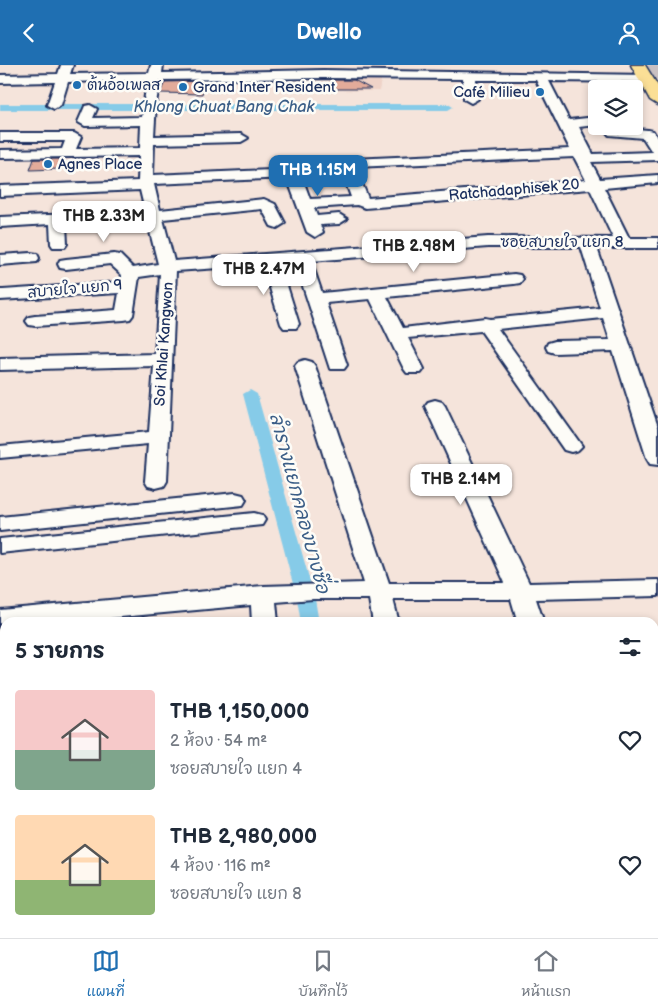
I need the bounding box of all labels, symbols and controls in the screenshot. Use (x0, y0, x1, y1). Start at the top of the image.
icon: back (15, 19, 43, 47)
text: Dwello (296, 19, 362, 46)
icon: person (615, 19, 643, 47)
place label: ต้นอ้อเพลส (87, 75, 161, 95)
place label: Grand Inter Resident (193, 78, 336, 97)
marker: ต้นอ้อเพลส (71, 79, 83, 91)
map controls (588, 80, 643, 135)
button: layers (588, 80, 643, 135)
marker: Grand Inter Resident (177, 81, 189, 93)
place label: Café Milieu (453, 83, 530, 102)
marker: Café Milieu (534, 86, 546, 98)
water label: Khlong Chuat Bang Chak (134, 98, 316, 117)
place label: Agnes Place (58, 155, 142, 174)
pin: THB 1.15M (261, 155, 375, 197)
marker: Agnes Place (42, 158, 54, 170)
text: THB 1.15M (280, 161, 356, 180)
street label: Ratchadaphisek 20 (448, 175, 580, 205)
pin: THB 2.33M (47, 201, 161, 243)
text: THB 2.33M (63, 207, 145, 226)
pin: THB 2.98M (357, 231, 471, 273)
street label: ซอยสบายใจ แยก 8 (500, 232, 624, 252)
text: THB 2.98M (373, 237, 455, 256)
pin: THB 2.47M (207, 253, 321, 296)
text: THB 2.47M (223, 260, 305, 279)
street label: สบายใจ แยก 9 (27, 274, 123, 303)
street label: Soi Khlai Kangwon (150, 281, 178, 407)
water label: ลำรางแยกคลองบางซื่อ (264, 408, 341, 597)
pin: THB 2.14M (404, 463, 518, 506)
text: THB 2.14M (421, 470, 501, 489)
icon: filters (616, 633, 644, 661)
text: 5 รายการ (15, 639, 105, 664)
text: THB 1,150,000 (170, 699, 309, 724)
icon: home (55, 710, 115, 770)
icon: heart (616, 726, 644, 754)
text: 2 ห้อง · 54 m² (170, 732, 267, 751)
text: ซอยสบายใจ แยก 4 (170, 760, 302, 779)
text: THB 2,980,000 (170, 824, 317, 849)
icon: home (55, 835, 115, 895)
icon: heart (616, 851, 644, 879)
text: 4 ห้อง · 116 m² (170, 857, 271, 876)
text: ซอยสบายใจ แยก 8 (170, 885, 301, 904)
tab: แผนที่ (87, 947, 125, 1001)
tab: บันทึกไว้ (298, 947, 348, 1001)
tab: หน้าแรก (521, 947, 571, 1001)

